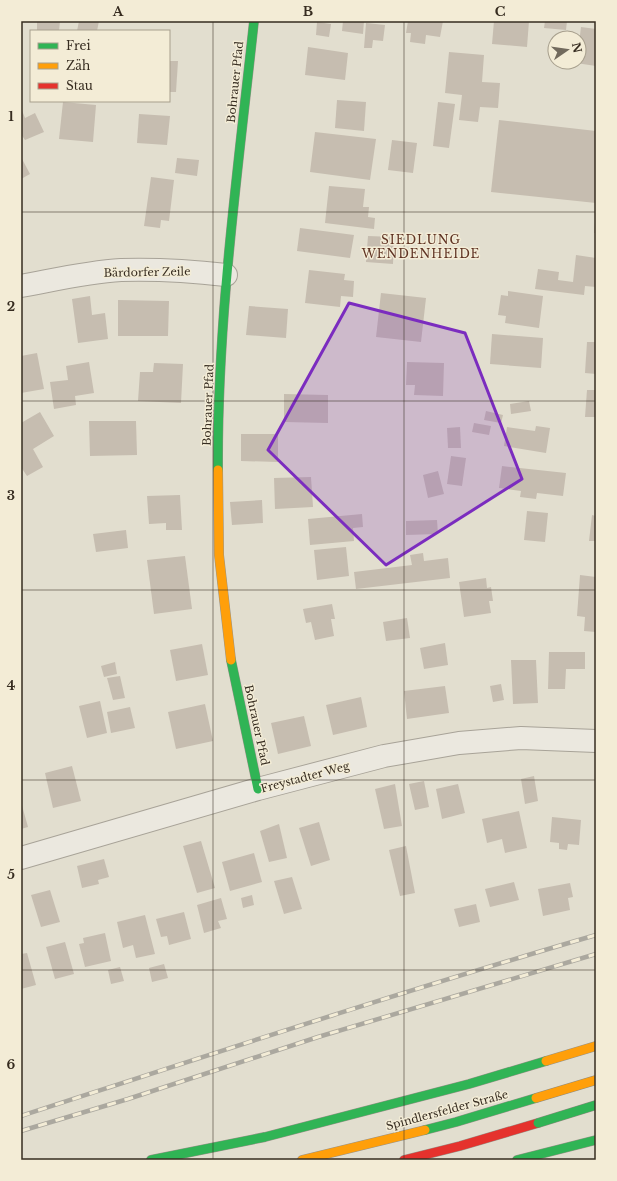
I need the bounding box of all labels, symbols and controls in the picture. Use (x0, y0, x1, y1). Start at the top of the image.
text: A (112, 3, 124, 20)
text: B (303, 3, 313, 20)
text: C (495, 3, 506, 20)
legend (30, 30, 170, 102)
north arrow (547, 30, 587, 70)
text: Frei (66, 38, 91, 53)
street label: Bohrauer Pfad (224, 40, 246, 123)
text: N (569, 41, 585, 55)
text: Zäh (66, 58, 90, 73)
text: Stau (66, 78, 93, 93)
text: 1 (8, 108, 14, 125)
district label: SIEDLUNG WENDENHEIDE (361, 232, 480, 261)
street label: Bärdorfer Zeile (103, 264, 191, 280)
text: 2 (7, 298, 15, 315)
street label: Bohrauer Pfad (200, 363, 216, 446)
text: 3 (7, 487, 15, 504)
text: 4 (7, 677, 16, 694)
street label: Bohrauer Pfad (242, 683, 272, 767)
street label: Freystadter Weg (259, 758, 351, 796)
text: 5 (7, 866, 15, 883)
text: 6 (7, 1056, 16, 1073)
street label: Spindlersfelder Straße (384, 1087, 510, 1133)

